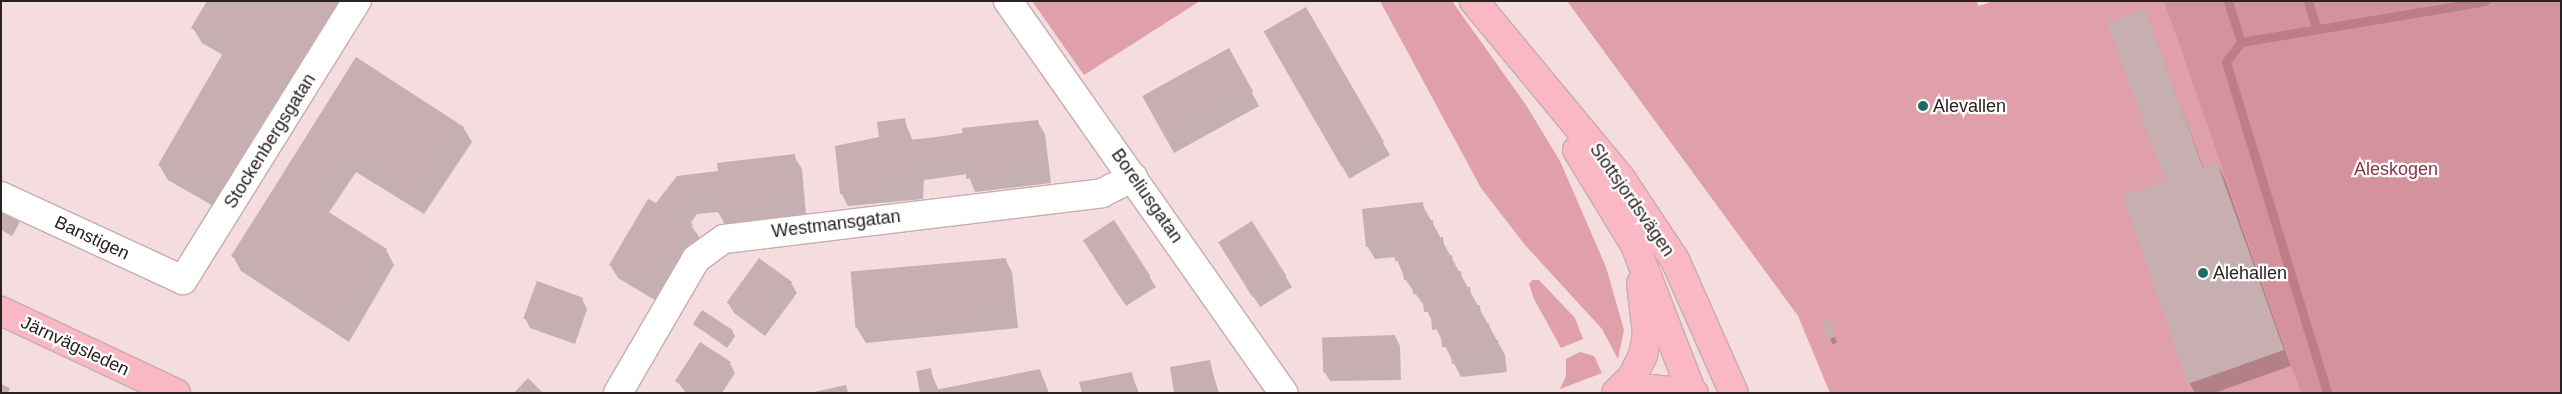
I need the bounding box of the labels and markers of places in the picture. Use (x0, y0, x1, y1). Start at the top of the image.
place label: Alevallen (1933, 95, 2006, 117)
marker: Alevallen (1917, 100, 1929, 112)
place label: Alehallen (2213, 262, 2287, 284)
marker: Alehallen (2197, 267, 2209, 279)

